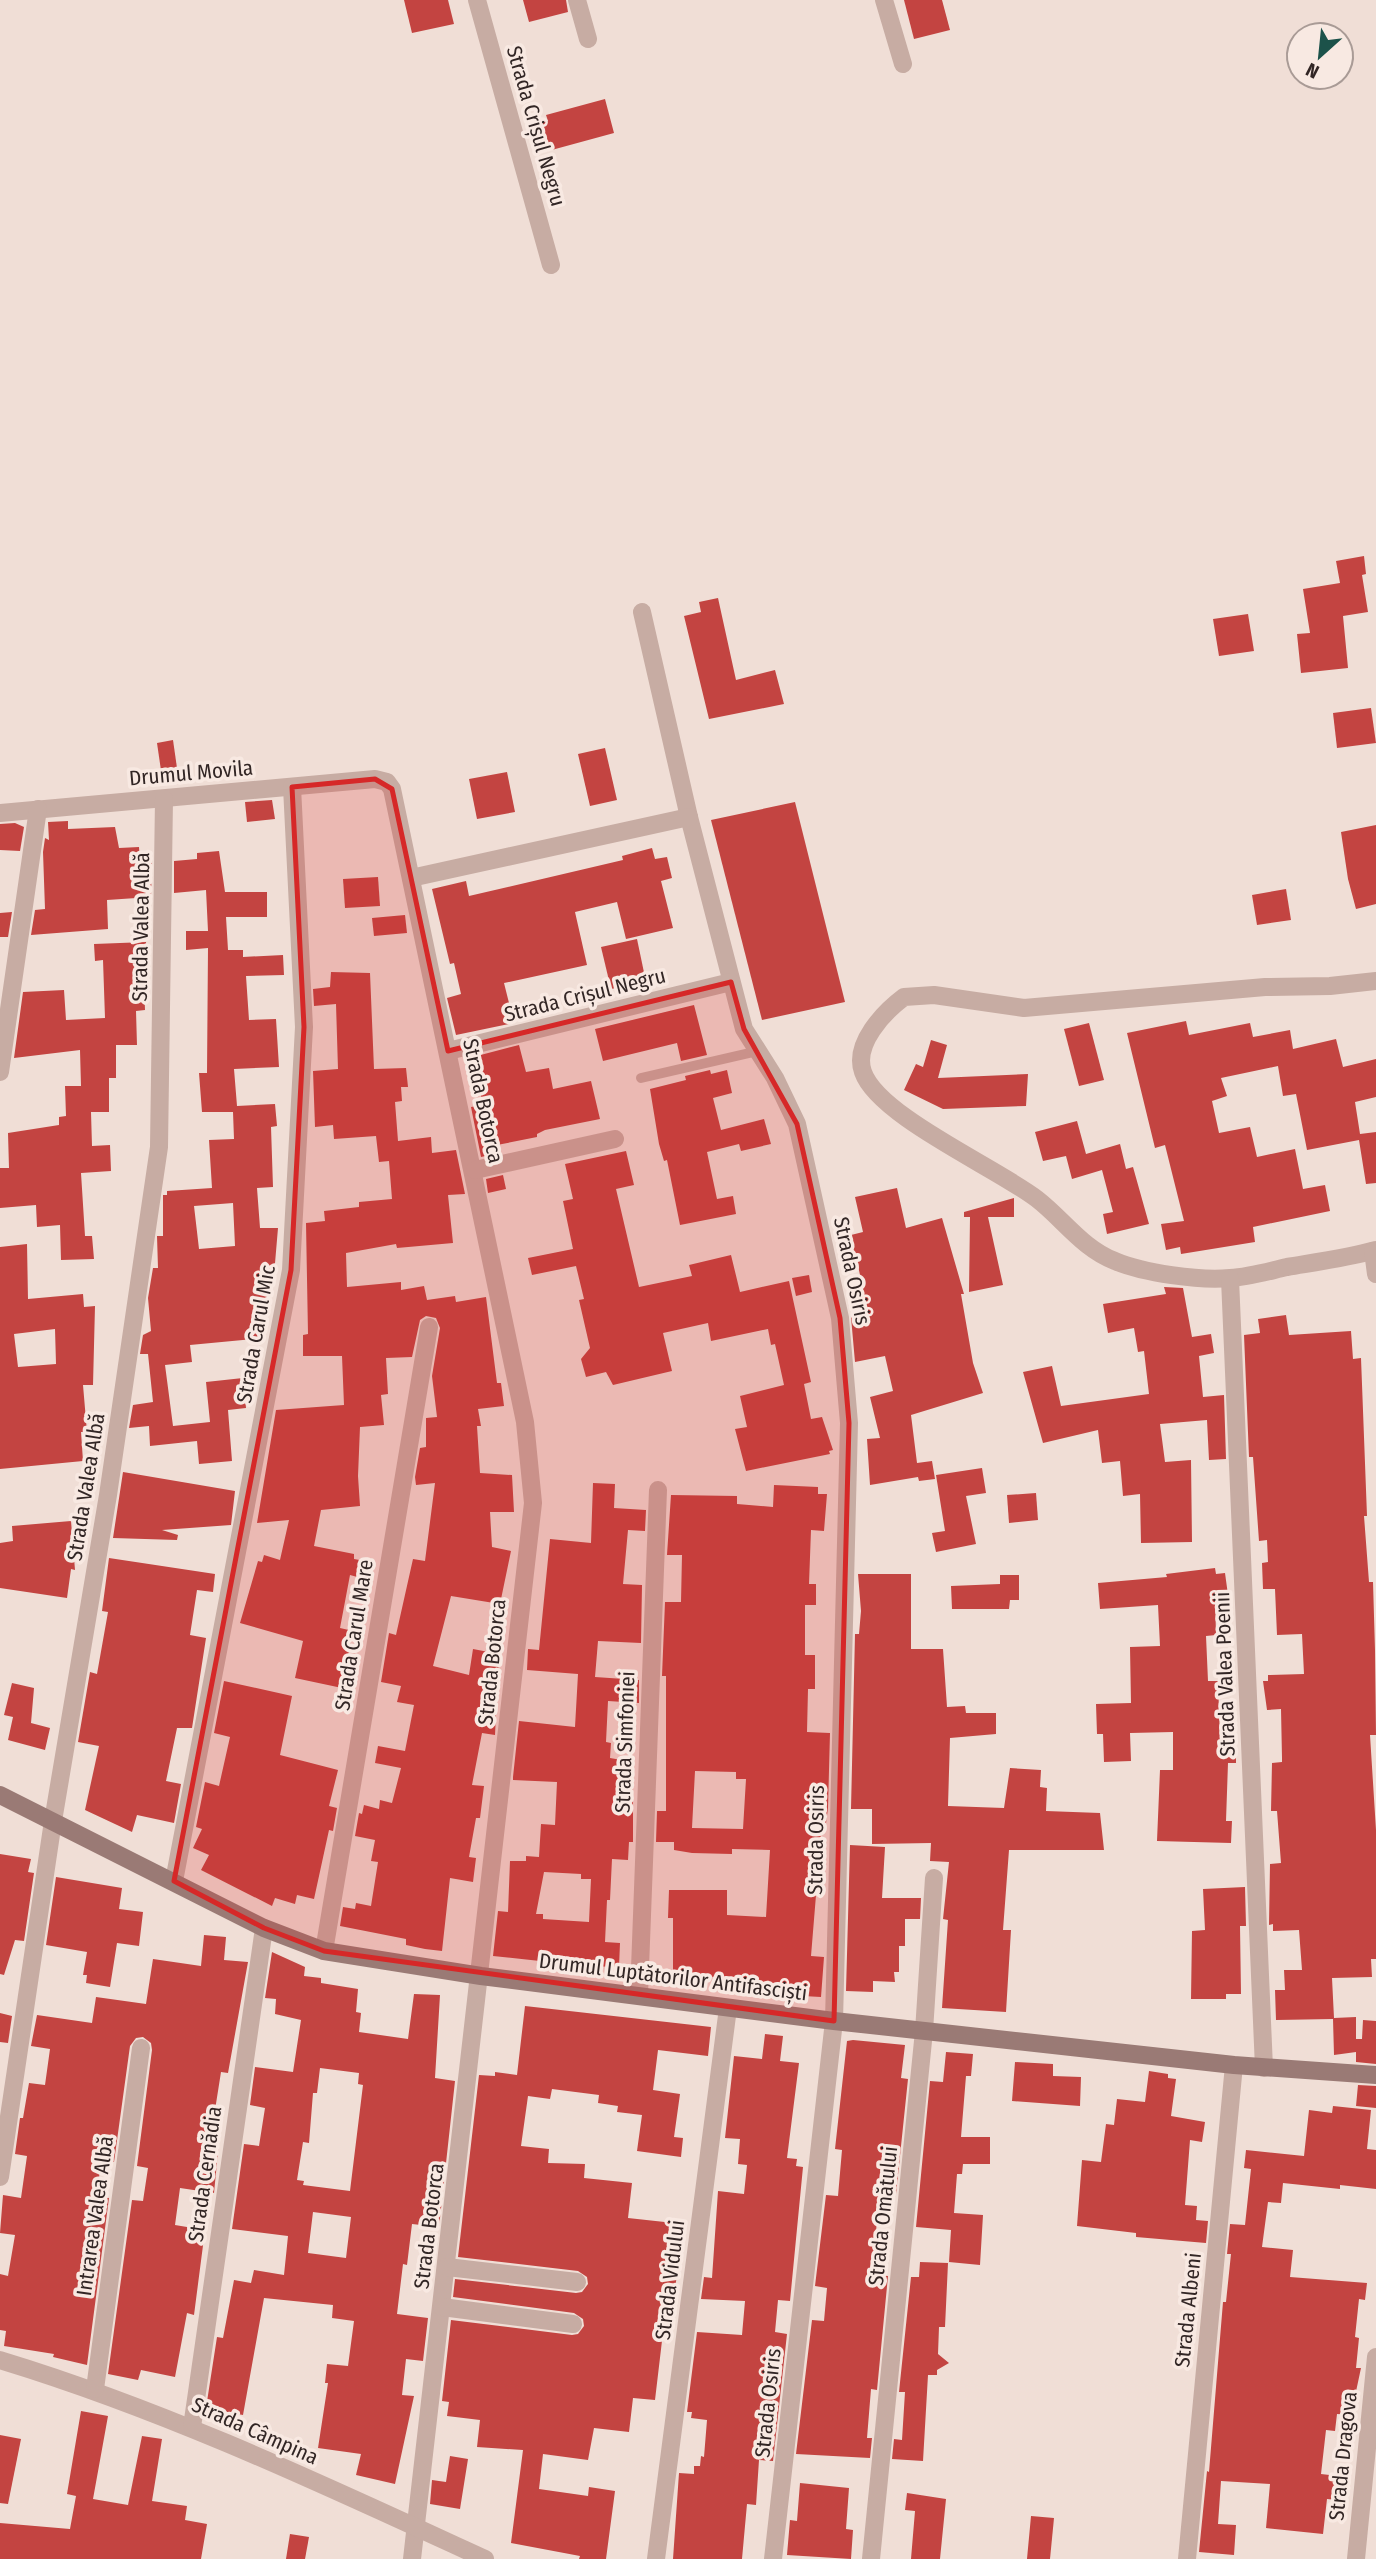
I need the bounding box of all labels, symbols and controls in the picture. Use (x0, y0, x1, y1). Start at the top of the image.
north arrow (1285, 21, 1355, 91)
street label: Strada Crișul Negru (501, 43, 571, 209)
text: N (1302, 58, 1323, 84)
street label: Drumul Movila (128, 755, 254, 791)
street label: Strada Valea Albă (127, 852, 155, 1002)
street label: Strada Crișul Negru (502, 962, 668, 1028)
street label: Strada Botorca (457, 1036, 509, 1166)
street label: Strada Osiris (828, 1215, 876, 1327)
street label: Strada Carul Mic (231, 1263, 281, 1405)
street label: Strada Valea Albă (61, 1411, 111, 1563)
street label: Strada Carul Mare (329, 1558, 379, 1712)
street label: Strada Valea Poenii (1209, 1591, 1241, 1757)
street label: Strada Botorca (472, 1598, 512, 1726)
street label: Strada Simfoniei (610, 1671, 640, 1813)
street label: Strada Osiris (802, 1785, 830, 1895)
street label: Drumul Luptătorilor Antifasciști (537, 1948, 809, 2006)
street label: Strada Cernădia (183, 2104, 227, 2244)
street label: Intrarea Valea Albă (71, 2134, 119, 2298)
street label: Strada Omătului (863, 2145, 903, 2287)
street label: Strada Botorca (408, 2162, 450, 2290)
street label: Strada Vidului (650, 2218, 690, 2342)
street label: Strada Albeni (1169, 2251, 1207, 2369)
street label: Strada Osiris (749, 2347, 787, 2459)
street label: Strada Dragova (1323, 2390, 1363, 2522)
street label: Strada Câmpina (188, 2392, 322, 2470)

